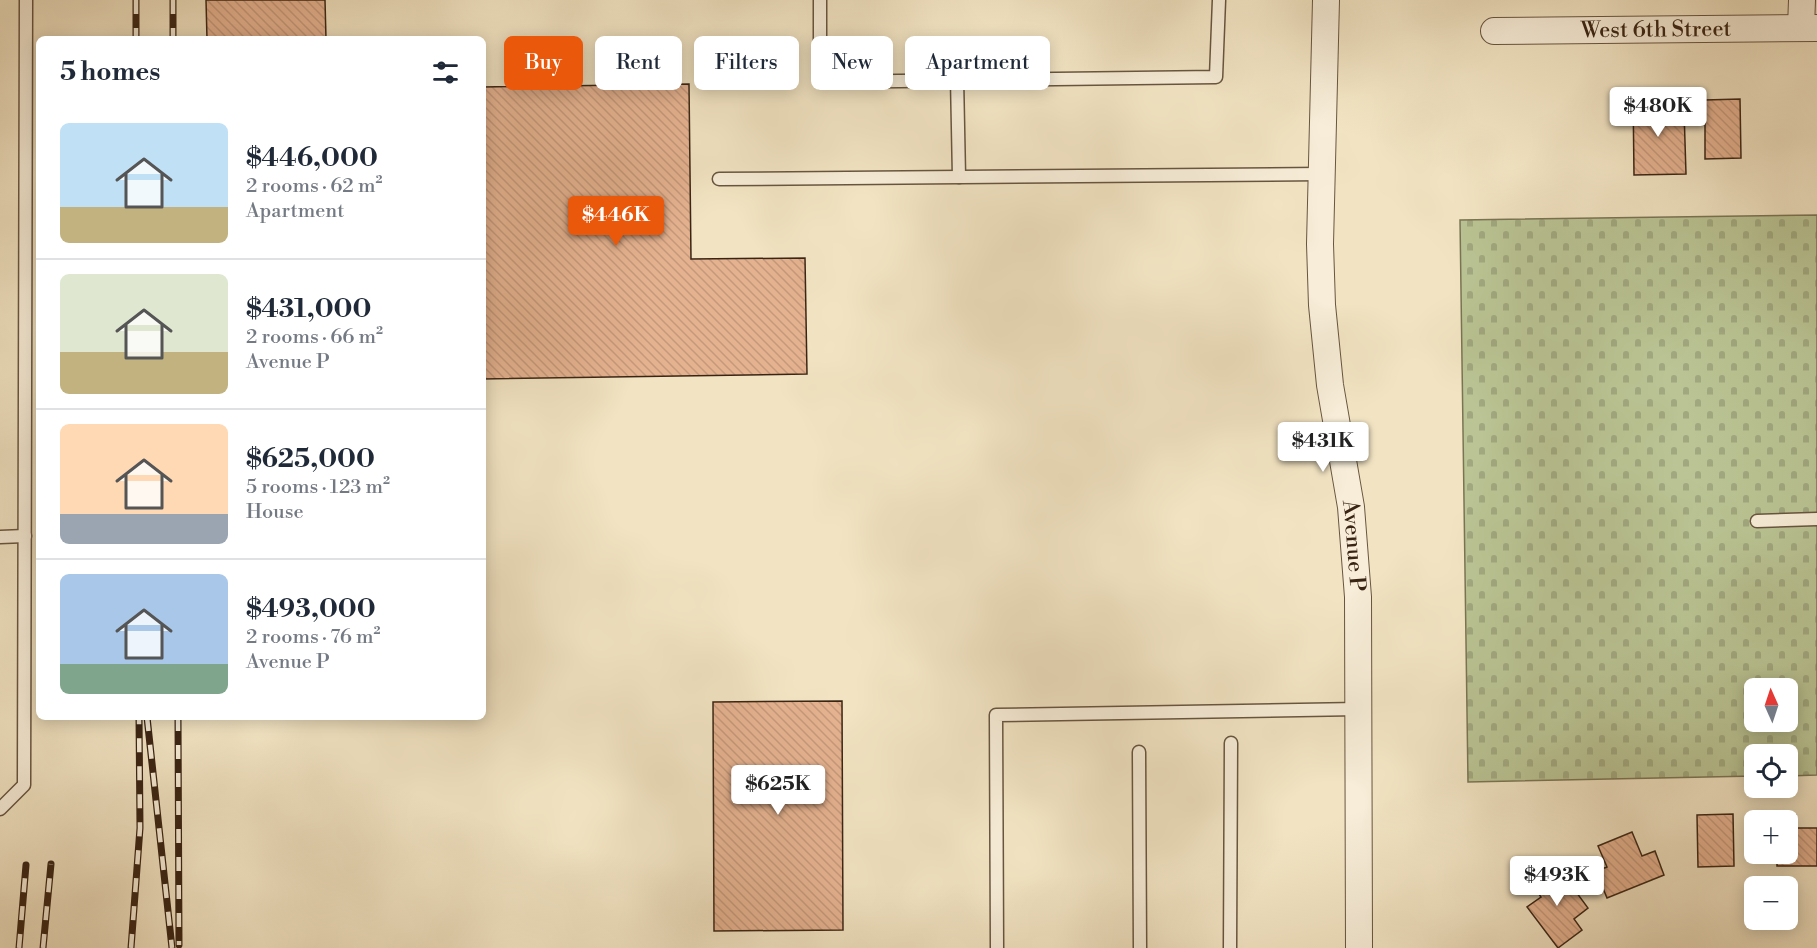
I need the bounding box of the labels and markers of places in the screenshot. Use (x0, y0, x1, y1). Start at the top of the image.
pin: $480K (1616, 87, 1700, 138)
pin: $446K (574, 196, 658, 247)
pin: $431K (1281, 422, 1365, 473)
pin: $625K (736, 765, 820, 816)
pin: $493K (1515, 856, 1599, 907)

